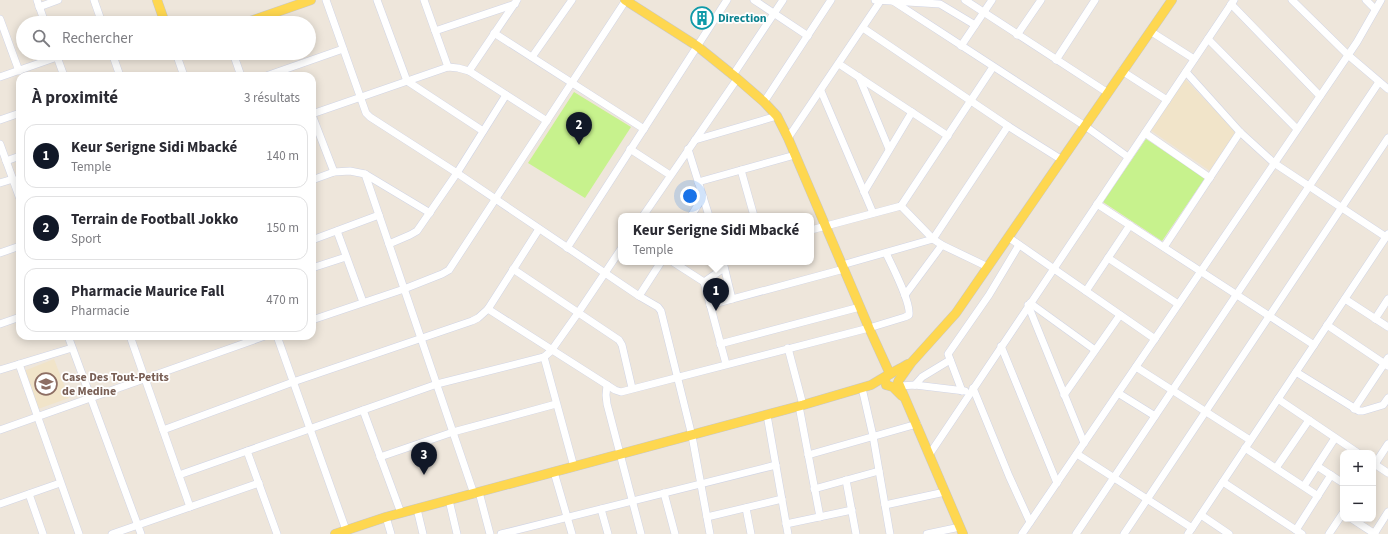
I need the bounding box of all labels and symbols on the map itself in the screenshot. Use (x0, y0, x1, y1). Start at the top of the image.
building icon: Direction (689, 5, 715, 31)
place label: Direction (718, 10, 767, 27)
pin: 2 (566, 112, 592, 145)
your location (680, 186, 700, 206)
pin: 1 (703, 278, 729, 311)
place label: Case Des Tout-Petits de Medine (62, 369, 169, 400)
school or university icon: Case Des Tout-Petits de Medine (33, 371, 59, 397)
pin: 3 (411, 442, 437, 475)

